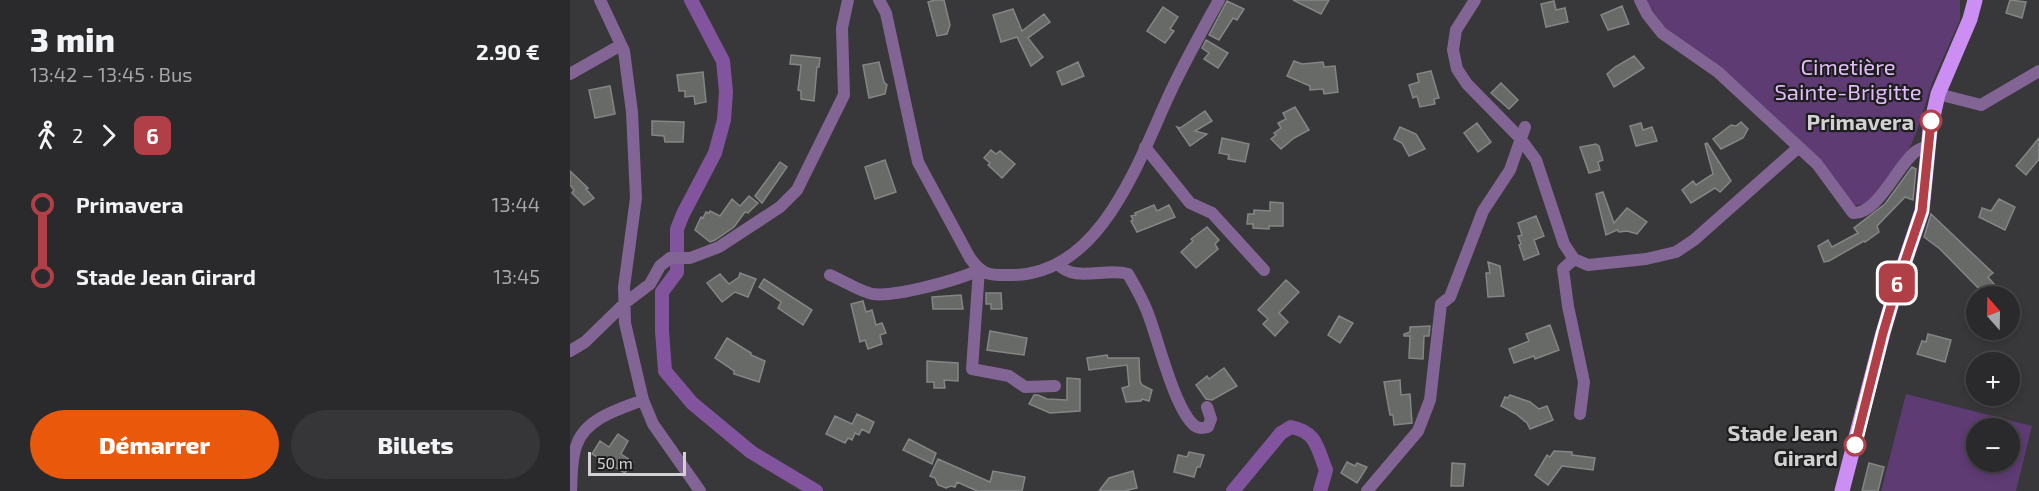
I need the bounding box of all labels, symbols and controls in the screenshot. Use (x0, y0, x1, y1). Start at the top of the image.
text: 3 min (30, 19, 115, 59)
text: 2.90 € (476, 38, 540, 64)
park label: Cimetière Sainte-Brigitte (1775, 53, 1921, 104)
text: 13:42 – 13:45 · Bus (30, 62, 193, 86)
place label: Primavera (1807, 108, 1914, 134)
marker: Primavera (1920, 110, 1942, 132)
icon: walk (30, 119, 63, 152)
icon: forward (92, 119, 125, 152)
text: 2 (72, 123, 83, 147)
text: 6 (146, 123, 159, 148)
text: Primavera (76, 191, 183, 217)
text: 13:44 (492, 192, 540, 216)
text: Stade Jean Girard (76, 263, 256, 289)
text: 13:45 (493, 264, 540, 288)
line badge: 6 (1878, 264, 1916, 302)
text: 6 (1891, 271, 1903, 296)
north arrow (1966, 286, 2020, 340)
map controls (1966, 286, 2020, 472)
button: + (1966, 352, 2020, 406)
button: Démarrer (30, 410, 279, 479)
button: Billets (291, 410, 540, 479)
button: − (1966, 418, 2020, 472)
place label: Stade Jean Girard (1727, 419, 1838, 470)
marker: Stade Jean Girard (1844, 434, 1866, 456)
scale bar (588, 449, 686, 476)
text: 50 m (597, 453, 633, 472)

